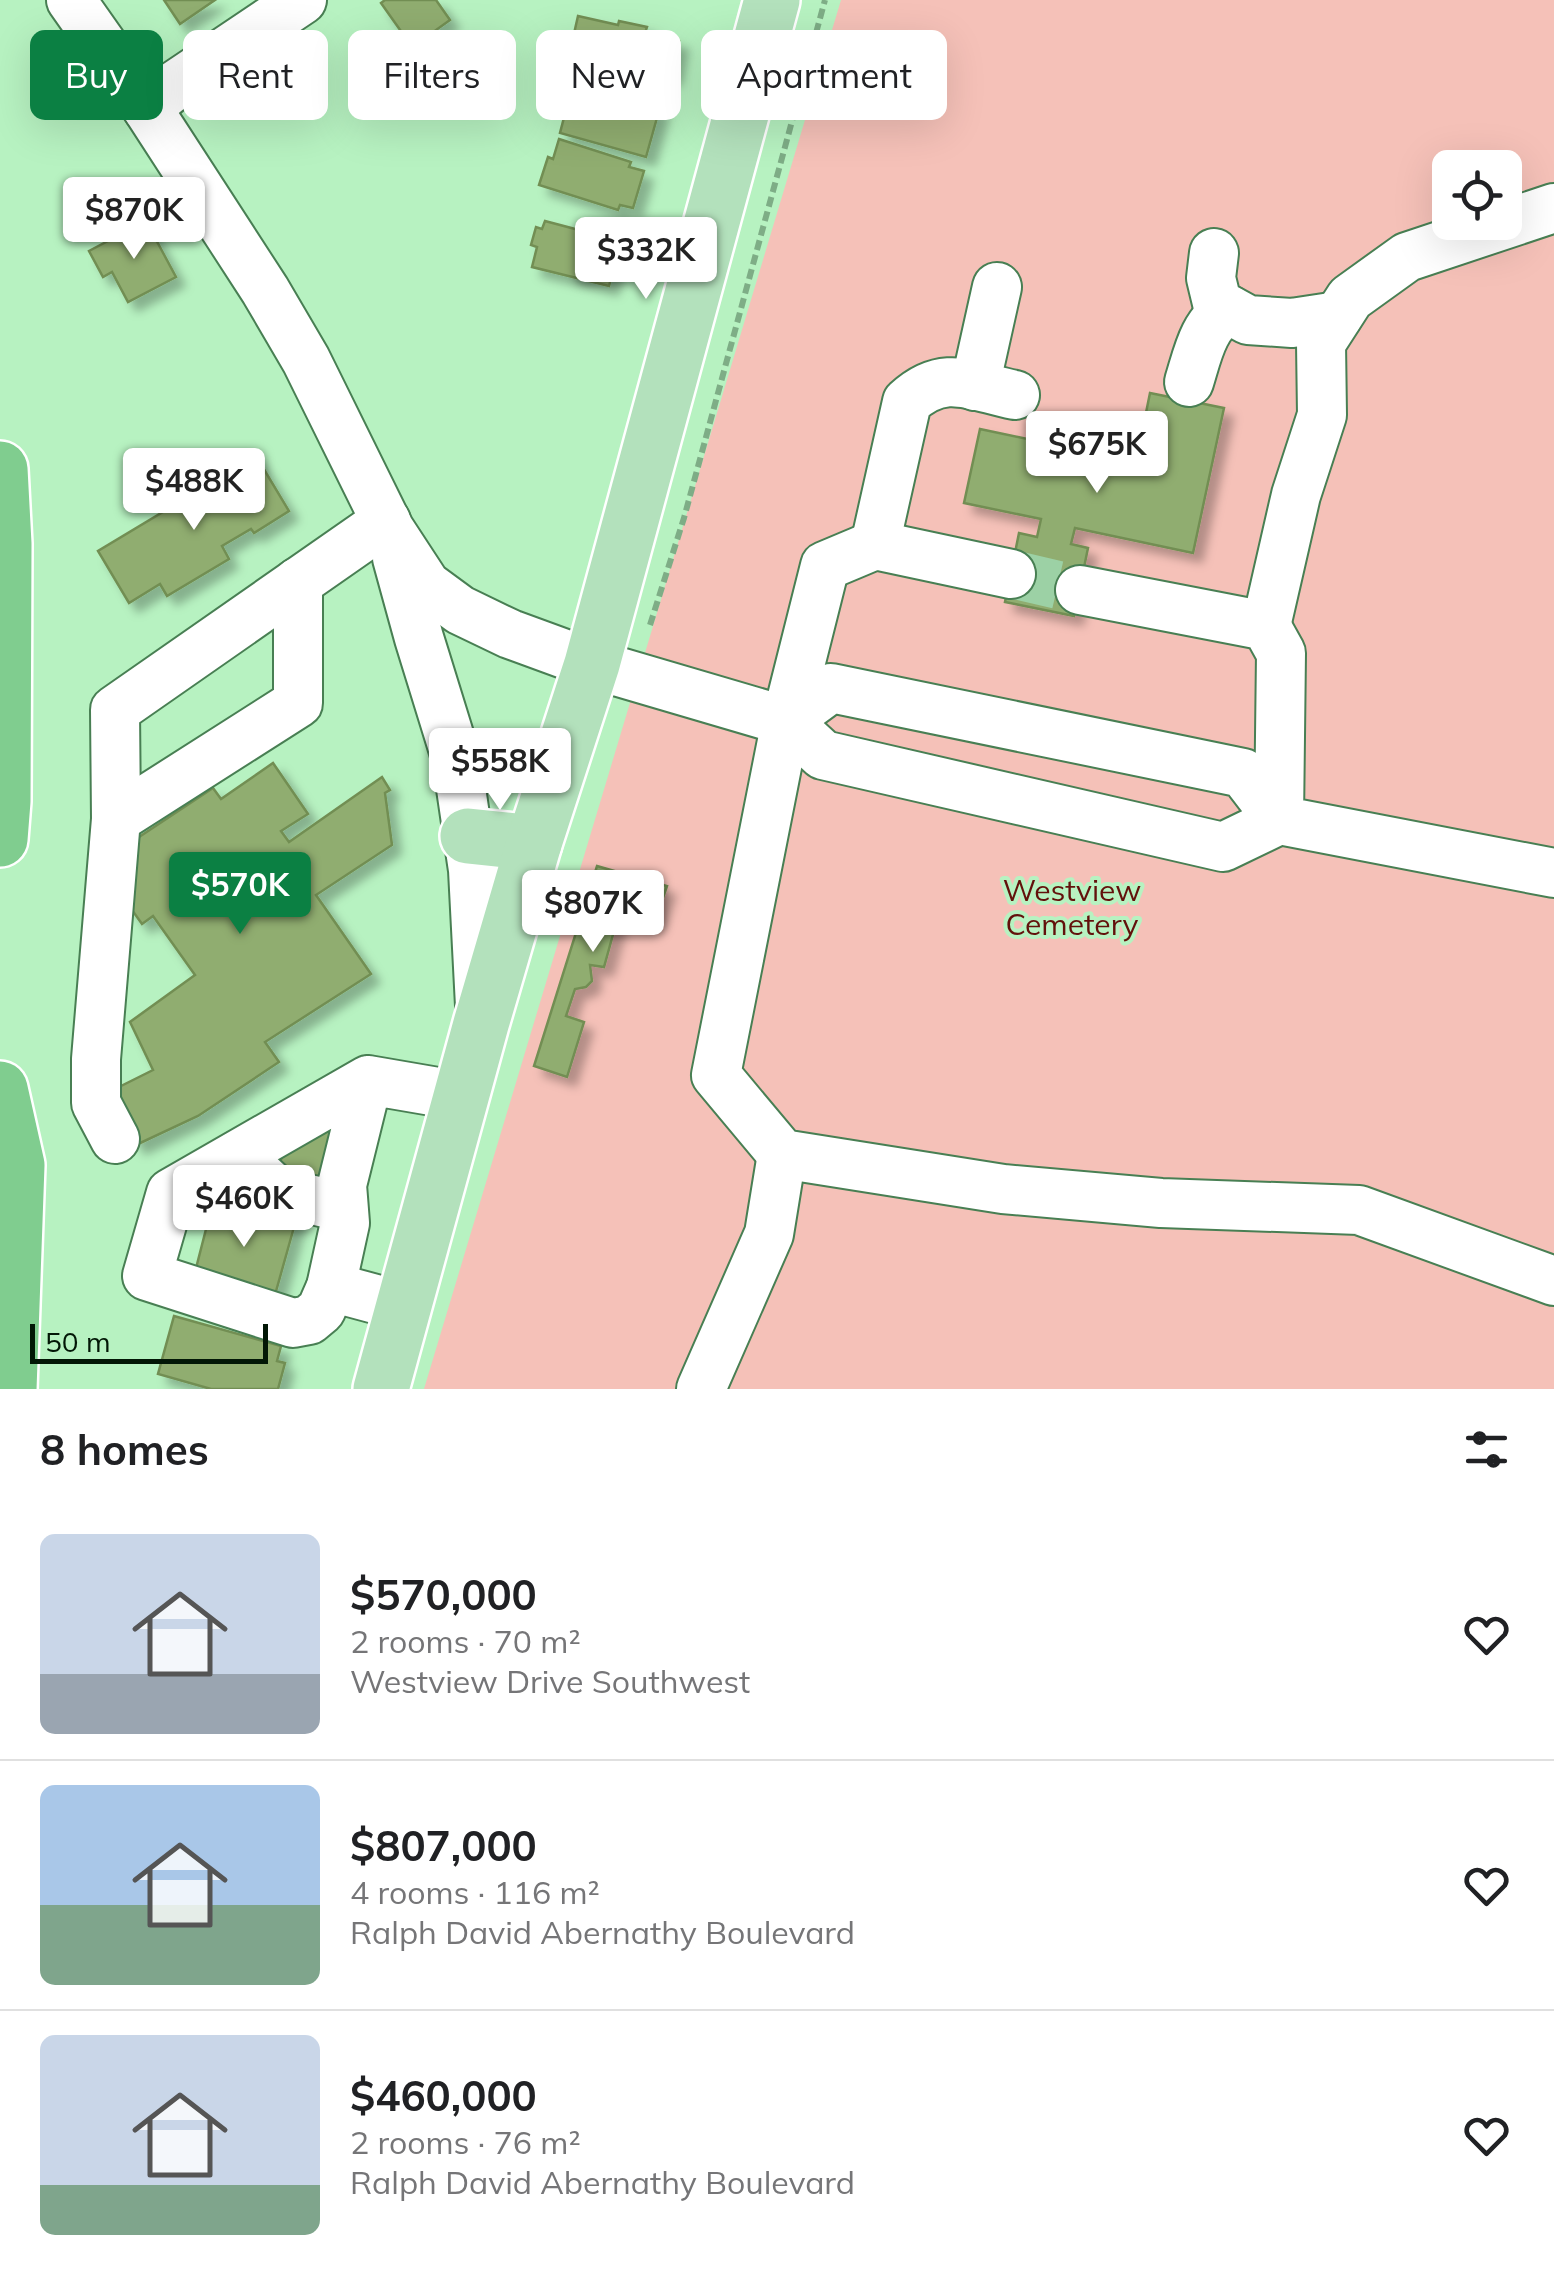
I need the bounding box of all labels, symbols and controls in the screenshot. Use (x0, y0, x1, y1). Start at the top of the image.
chip: Buy (30, 30, 163, 120)
chip: Rent (183, 30, 328, 120)
chip: Filters (348, 30, 516, 120)
chip: New (536, 30, 681, 120)
chip: Apartment (701, 30, 947, 120)
map controls (1432, 150, 1522, 240)
button: locate (1432, 150, 1522, 240)
pin: $870K (64, 177, 204, 262)
text: $870K (85, 189, 183, 229)
pin: $332K (576, 217, 716, 302)
text: $332K (597, 229, 695, 269)
pin: $675K (1027, 411, 1167, 496)
text: $675K (1048, 423, 1146, 463)
pin: $488K (124, 448, 264, 533)
text: $488K (145, 460, 243, 500)
pin: $558K (430, 728, 570, 813)
text: $558K (451, 740, 549, 780)
pin: $570K (170, 852, 310, 937)
text: $570K (191, 864, 289, 904)
pin: $807K (523, 870, 663, 955)
park label: Westview Cemetery (1003, 871, 1141, 943)
text: $807K (544, 882, 642, 922)
pin: $460K (174, 1165, 314, 1250)
text: $460K (195, 1177, 293, 1217)
scale bar (30, 1319, 268, 1364)
text: 50 m (45, 1324, 111, 1359)
icon: filters (1459, 1422, 1514, 1477)
text: 8 homes (40, 1423, 209, 1476)
text: $570,000 (350, 1568, 537, 1621)
icon: home (120, 1574, 240, 1694)
icon: heart (1459, 1607, 1514, 1662)
text: 2 rooms · 70 m² (350, 1621, 581, 1661)
text: Westview Drive Southwest (350, 1661, 750, 1701)
text: $807,000 (350, 1819, 537, 1872)
icon: home (120, 1825, 240, 1945)
icon: heart (1459, 1858, 1514, 1913)
text: 4 rooms · 116 m² (350, 1872, 600, 1912)
text: Ralph David Abernathy Boulevard (350, 1912, 855, 1952)
text: $460,000 (350, 2069, 537, 2122)
icon: home (120, 2075, 240, 2195)
icon: heart (1459, 2108, 1514, 2163)
text: 2 rooms · 76 m² (350, 2122, 581, 2162)
text: Ralph David Abernathy Boulevard (350, 2162, 855, 2202)

